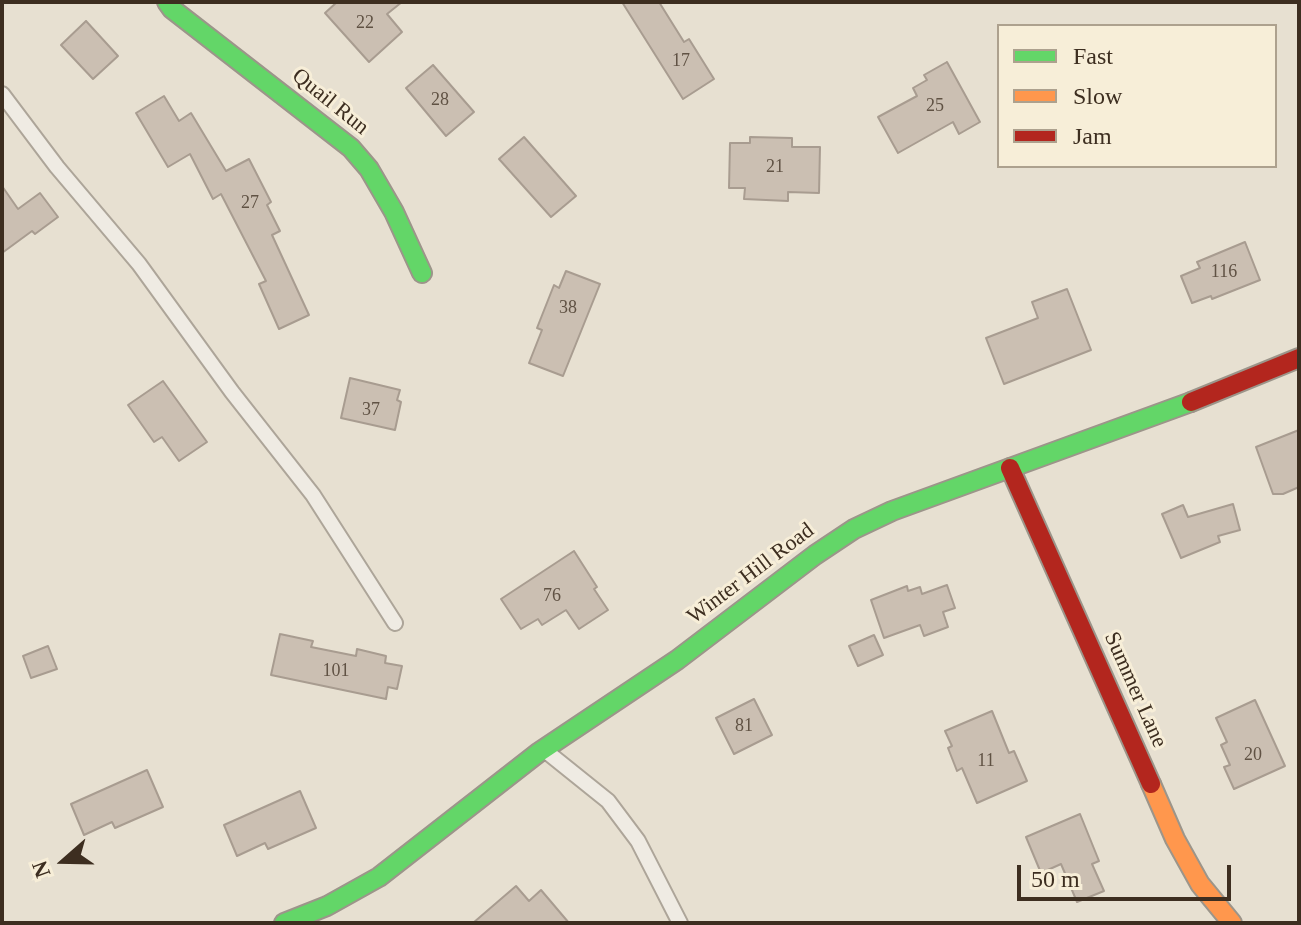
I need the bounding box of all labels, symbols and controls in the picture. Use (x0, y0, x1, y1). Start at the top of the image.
house number: 22 (356, 12, 374, 34)
legend (997, 24, 1277, 168)
text: Fast (1073, 43, 1113, 69)
house number: 17 (672, 50, 690, 72)
street label: Quail Run (286, 63, 374, 141)
text: Slow (1073, 83, 1122, 109)
house number: 28 (431, 89, 449, 111)
house number: 25 (926, 95, 944, 117)
text: Jam (1073, 123, 1112, 149)
house number: 21 (766, 156, 784, 178)
house number: 27 (241, 192, 259, 214)
house number: 116 (1211, 261, 1237, 283)
house number: 38 (559, 297, 577, 319)
house number: 37 (362, 399, 380, 421)
street label: Winter Hill Road (682, 518, 820, 630)
house number: 76 (543, 585, 561, 607)
street label: Summer Lane (1098, 628, 1172, 752)
house number: 101 (322, 660, 350, 682)
house number: 81 (735, 715, 753, 737)
house number: 20 (1244, 744, 1262, 766)
house number: 11 (977, 750, 995, 772)
north arrow (24, 821, 104, 901)
scale bar (1021, 849, 1235, 899)
text: N (27, 858, 55, 881)
text: 50 m (1031, 866, 1080, 892)

